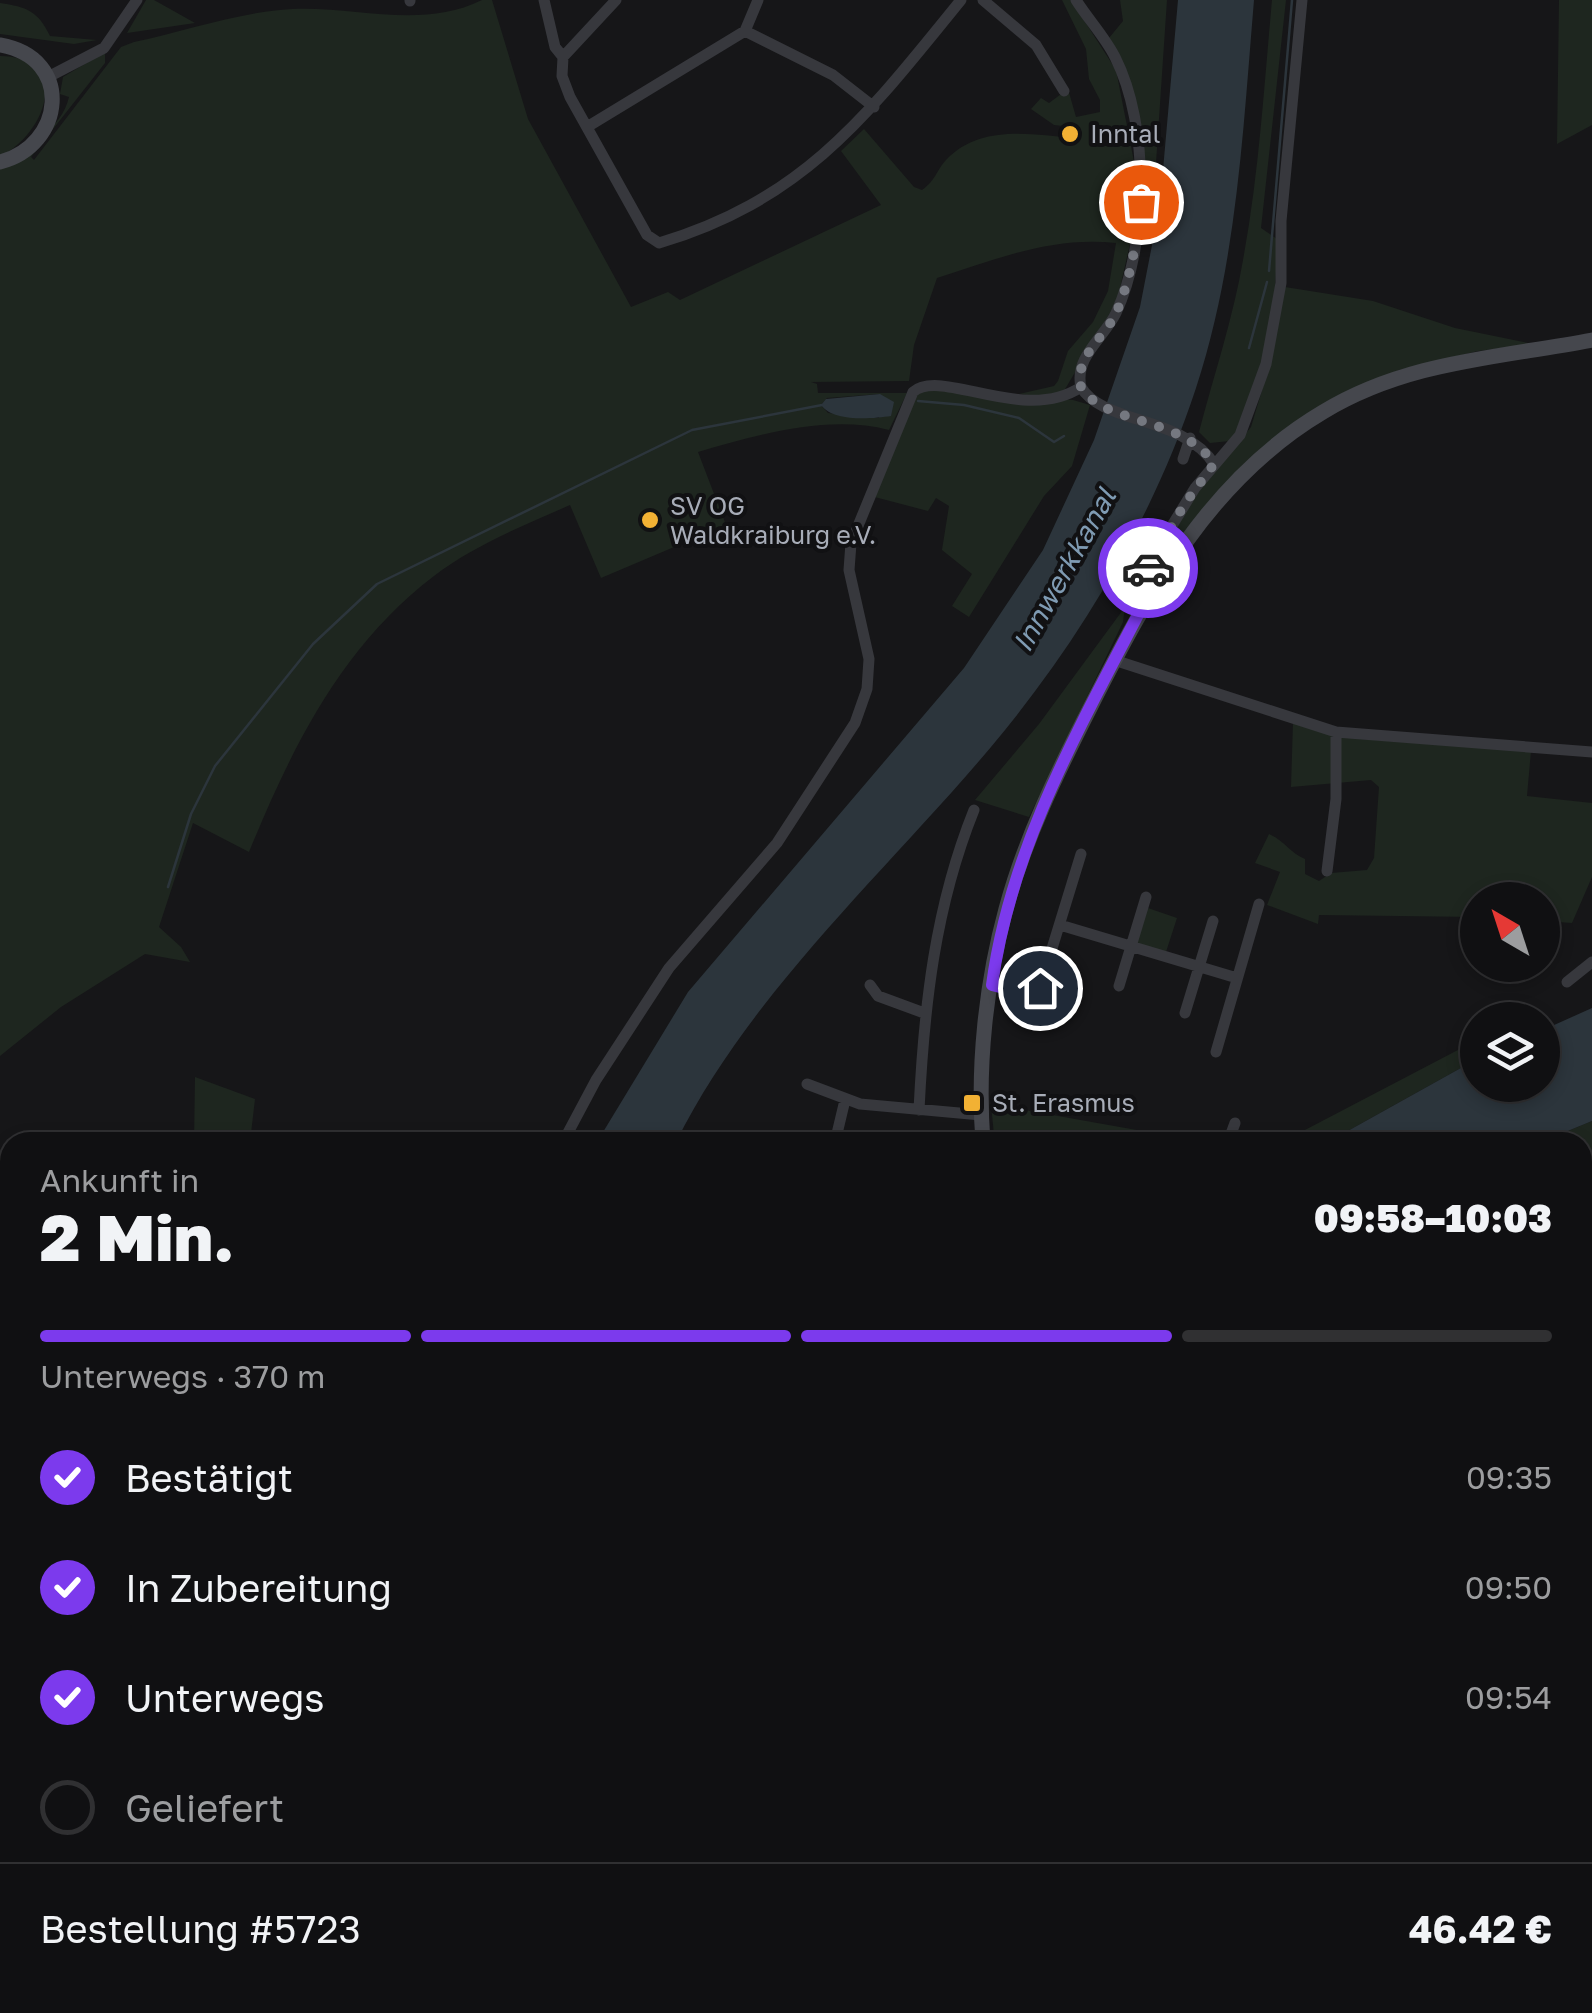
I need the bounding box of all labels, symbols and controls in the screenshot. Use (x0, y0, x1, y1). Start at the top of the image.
place label: Inntal (1090, 118, 1160, 149)
marker: Inntal (1059, 123, 1081, 145)
pin (1099, 160, 1184, 245)
icon: bag (1114, 175, 1169, 230)
water label: Innwerkkanal (1005, 481, 1123, 657)
place label: SV OG Waldkraiburg e.V. (670, 490, 876, 550)
marker: SV OG Waldkraiburg e.V. (639, 509, 661, 531)
courier (1098, 518, 1198, 618)
icon: car (1121, 541, 1176, 596)
north arrow (1460, 882, 1560, 982)
map controls (1460, 882, 1560, 1102)
pin (998, 946, 1083, 1031)
icon: home (1013, 961, 1068, 1016)
button: layers (1460, 1002, 1560, 1102)
place label: St. Erasmus (992, 1087, 1135, 1118)
marker: St. Erasmus (961, 1092, 983, 1114)
text: Ankunft in (40, 1161, 199, 1199)
text: 09:58–10:03 (1314, 1195, 1552, 1240)
text: 2 Min. (40, 1197, 234, 1275)
text: Unterwegs · 370 m (40, 1357, 325, 1395)
icon: check (40, 1450, 95, 1505)
text: Bestätigt (125, 1455, 293, 1500)
text: 09:35 (1466, 1458, 1552, 1496)
icon: check (40, 1560, 95, 1615)
text: In Zubereitung (125, 1565, 392, 1610)
text: 09:50 (1465, 1568, 1552, 1606)
icon: check (40, 1670, 95, 1725)
text: Unterwegs (125, 1675, 325, 1720)
text: 09:54 (1465, 1678, 1552, 1716)
text: Geliefert (125, 1785, 284, 1830)
text: Bestellung #5723 (40, 1906, 361, 1951)
text: 46.42 € (1409, 1906, 1552, 1951)

